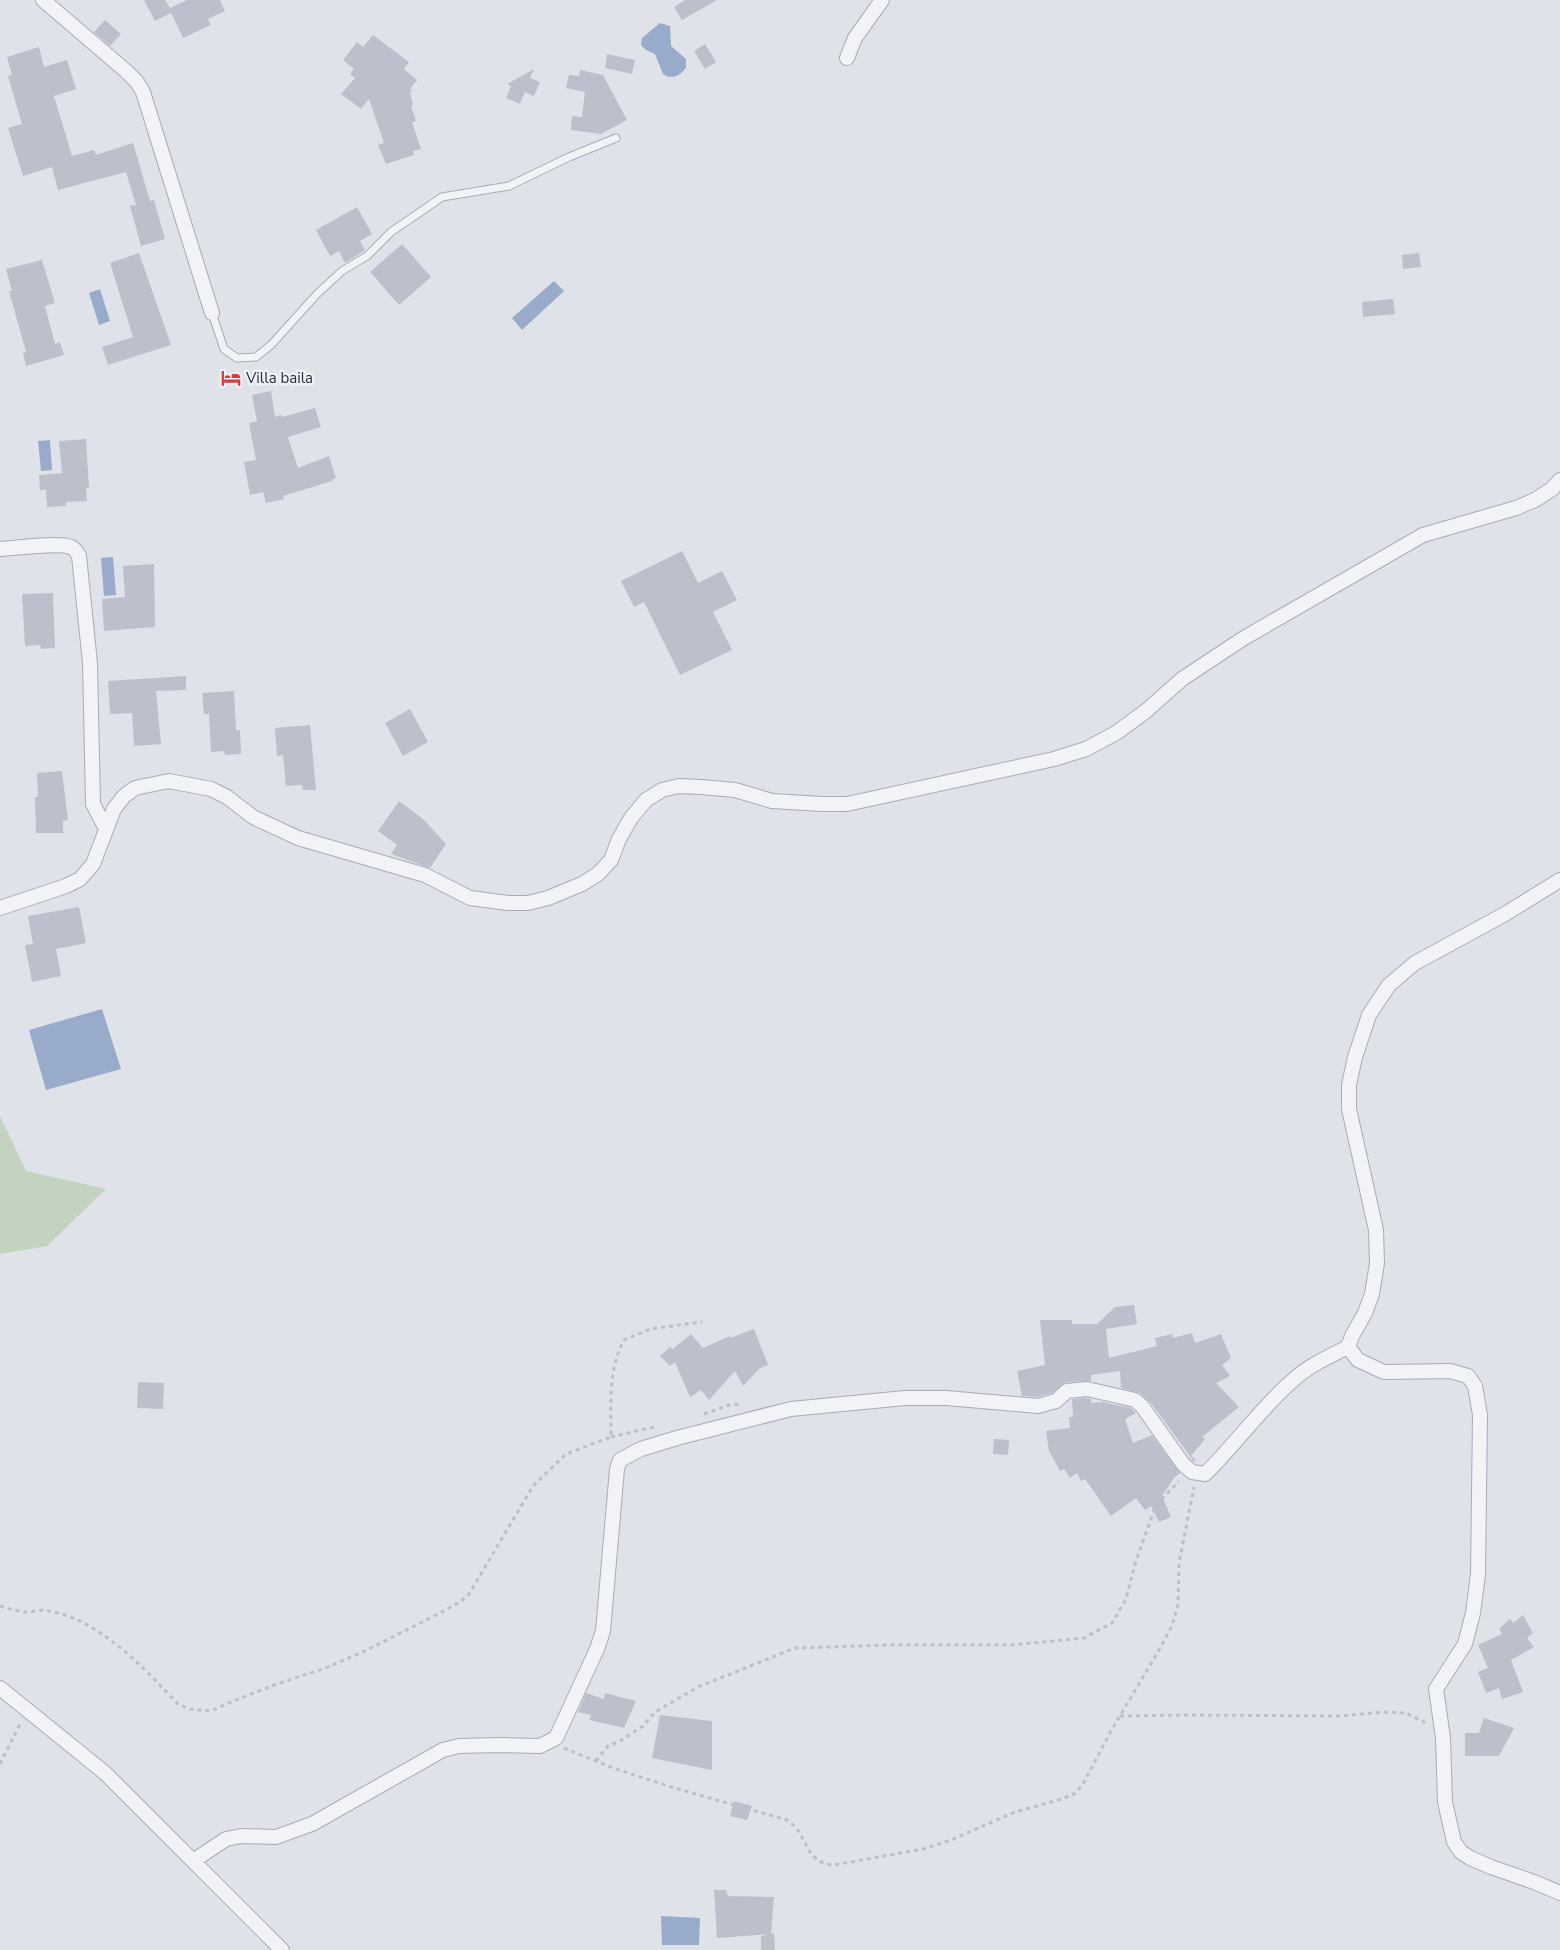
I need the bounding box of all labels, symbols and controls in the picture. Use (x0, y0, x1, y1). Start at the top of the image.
hotel icon: Villa baila (220, 367, 242, 389)
place label: Villa baila (245, 368, 313, 388)

